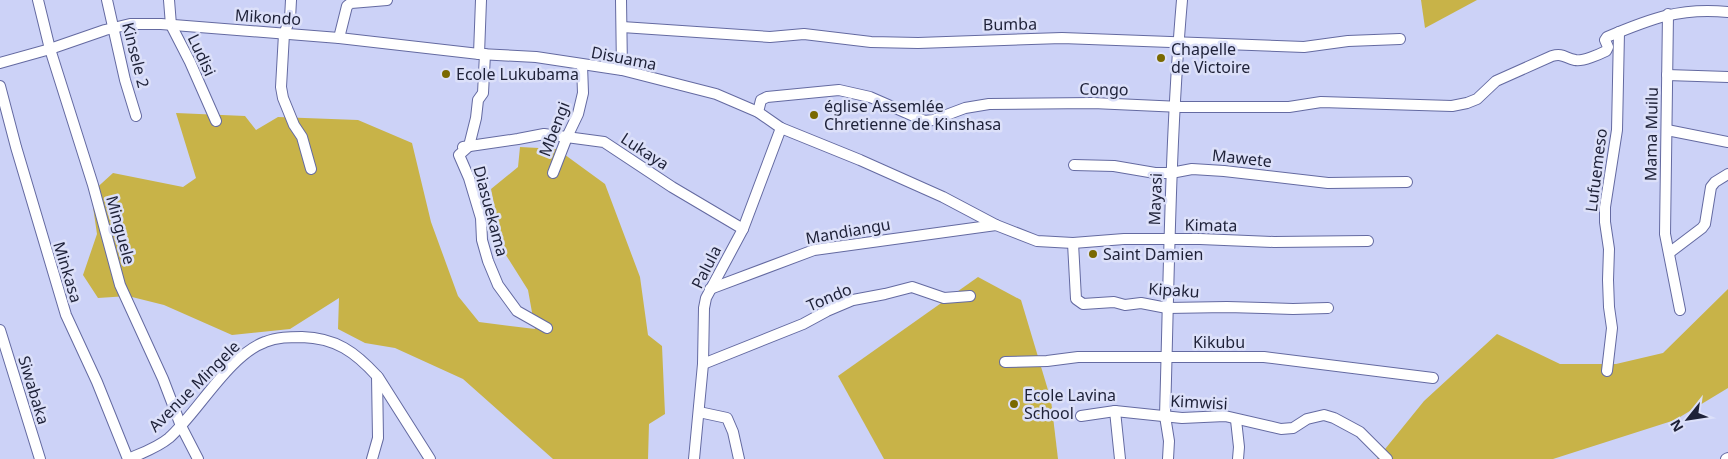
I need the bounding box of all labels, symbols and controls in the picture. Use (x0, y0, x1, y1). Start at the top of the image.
street label: Mikondo (234, 4, 302, 30)
street label: Bumba (983, 13, 1037, 35)
street label: Kinsele 2 (117, 20, 155, 90)
street label: Ludisi (183, 30, 221, 80)
place label: Chapelle de Victoire (1171, 38, 1250, 78)
street label: Disuama (589, 41, 659, 75)
marker: Chapelle de Victoire (1155, 52, 1167, 64)
place label: Ecole Lukubama (456, 63, 579, 85)
marker: Ecole Lukubama (440, 68, 452, 80)
street label: Congo (1079, 78, 1129, 100)
street label: Mama Muilu (1639, 87, 1663, 181)
place label: église Assemlée Chretienne de Kinshasa (824, 95, 1001, 135)
street label: Mbengi (533, 98, 575, 160)
marker: église Assemlée Chretienne de Kinshasa (808, 109, 820, 121)
street label: Lukaya (617, 127, 673, 175)
street label: Lufuemeso (1580, 127, 1612, 213)
street label: Mawete (1211, 144, 1273, 172)
street label: Diasuekama (468, 163, 514, 259)
street label: Mayasi (1143, 172, 1167, 226)
street label: Minguele (101, 193, 141, 267)
street label: Mandiangu (804, 213, 892, 249)
street label: Kimata (1184, 214, 1238, 236)
street label: Minkasa (48, 239, 88, 305)
street label: Palula (686, 242, 726, 292)
place label: Saint Damien (1103, 243, 1203, 265)
marker: Saint Damien (1087, 248, 1099, 260)
street label: Kipaku (1148, 277, 1200, 303)
street label: Tondo (803, 278, 855, 316)
street label: Kikubu (1193, 331, 1245, 353)
street label: Avenue Mingele (143, 335, 245, 437)
street label: Siwabaka (13, 353, 55, 427)
place label: Ecole Lavina School (1024, 384, 1116, 424)
street label: Kimwisi (1170, 390, 1228, 414)
north arrow (1663, 394, 1713, 444)
marker: Ecole Lavina School (1008, 398, 1020, 410)
text: N (1665, 416, 1687, 435)

